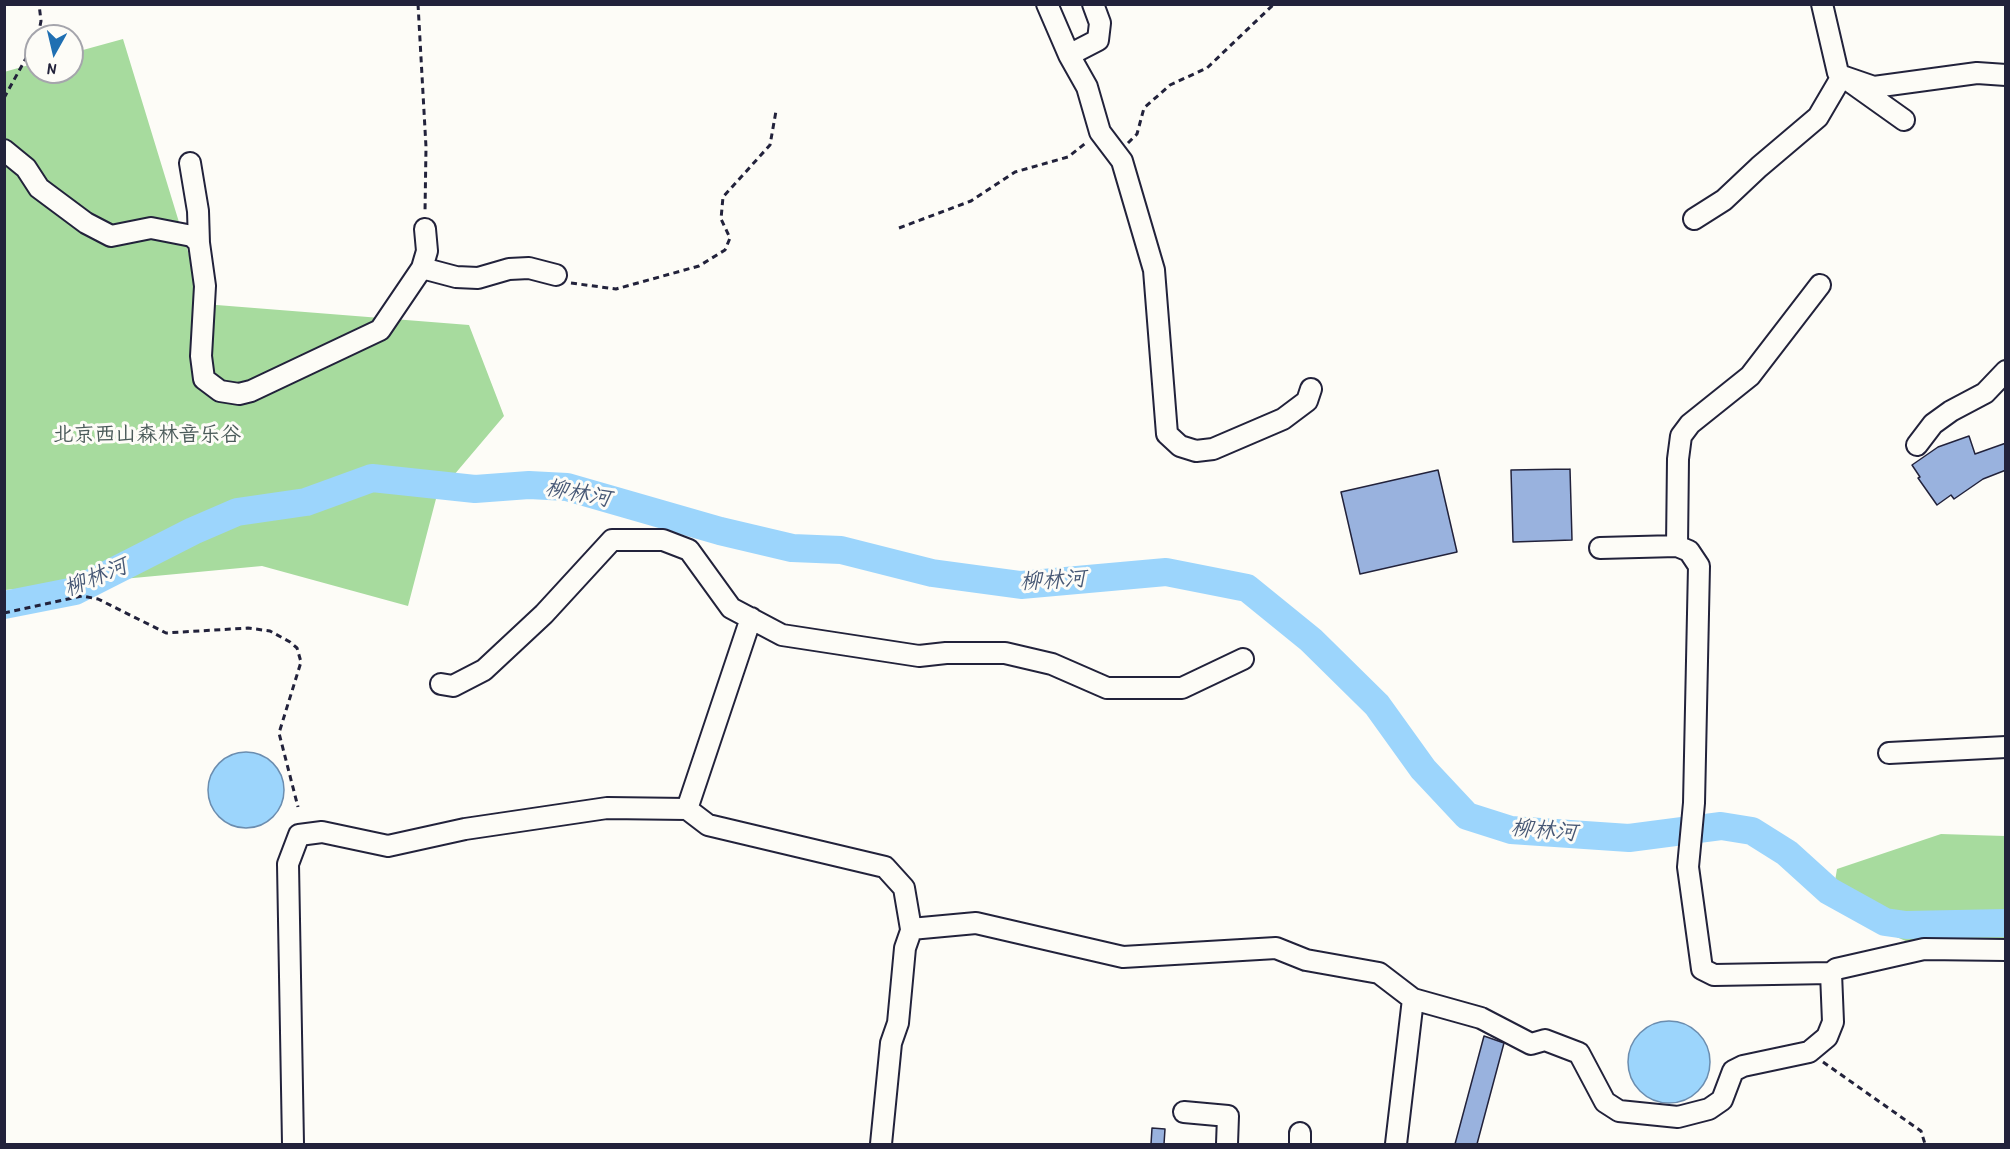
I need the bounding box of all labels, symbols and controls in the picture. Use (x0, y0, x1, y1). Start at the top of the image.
north arrow (24, 24, 84, 84)
text: N (46, 58, 58, 81)
park label: 北京西山森林音乐谷 (53, 422, 241, 448)
water label: 柳林河 (543, 475, 613, 513)
water label: 柳林河 (60, 553, 132, 603)
water label: 柳林河 (1019, 566, 1087, 596)
water label: 柳林河 (1510, 815, 1578, 847)

